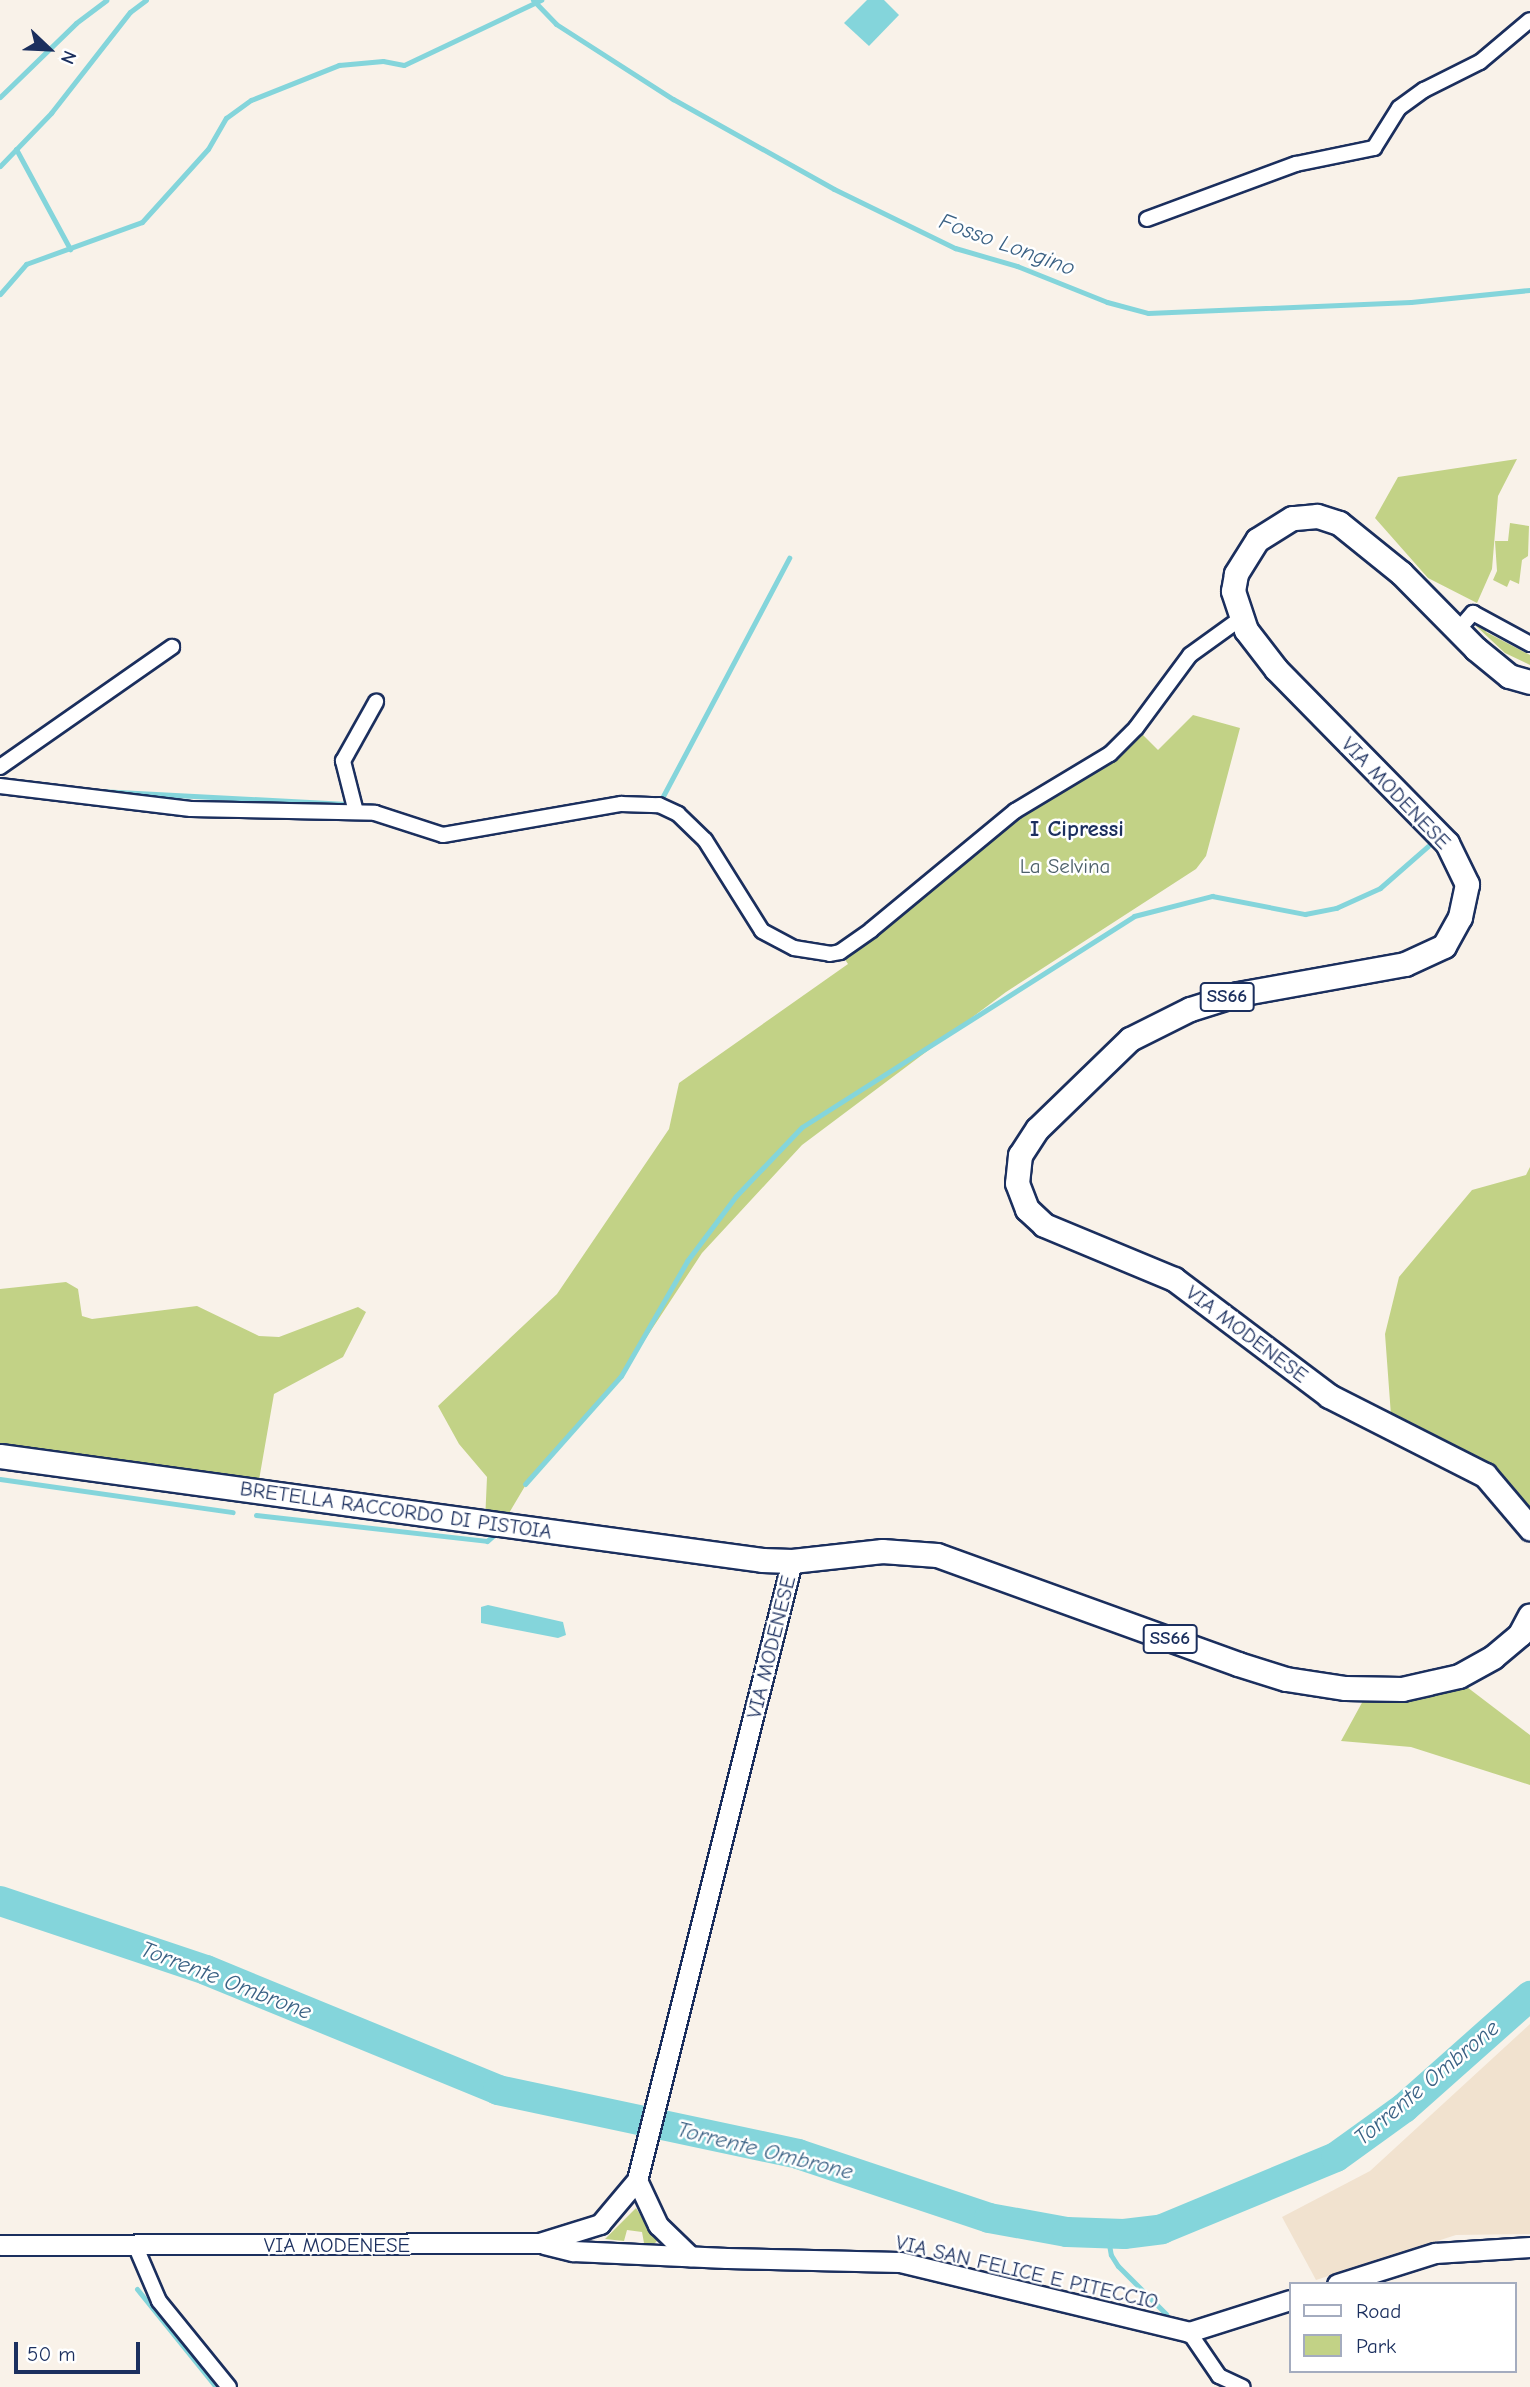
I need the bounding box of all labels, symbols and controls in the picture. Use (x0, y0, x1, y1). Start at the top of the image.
north arrow (14, 14, 84, 84)
text: N (56, 47, 81, 67)
water label: Fosso Longino (935, 208, 1079, 282)
street label: VIA MODENESE (1336, 732, 1456, 854)
district label: I Cipressi (1030, 815, 1124, 843)
park label: La Selvina (1020, 853, 1110, 879)
road number: SS66 (1199, 981, 1255, 1012)
street label: VIA MODENESE (1181, 1280, 1313, 1388)
street label: BRETELLA RACCORDO DI PISTOIA (238, 1476, 554, 1544)
street label: VIA MODENESE (741, 1573, 801, 1721)
road number: SS66 (1142, 1624, 1198, 1654)
water label: Torrente Ombrone (137, 1936, 315, 2026)
water label: Torrente Ombrone (1349, 2014, 1505, 2152)
water label: Torrente Ombrone (674, 2116, 856, 2186)
street label: VIA SAN FELICE E PITECCIO (893, 2229, 1161, 2315)
street label: VIA MODENESE (264, 2232, 410, 2258)
legend (1288, 2282, 1516, 2373)
text: Road (1356, 2299, 1401, 2323)
scale bar (18, 2328, 144, 2372)
text: Park (1356, 2334, 1396, 2358)
text: 50 m (27, 2342, 76, 2366)

